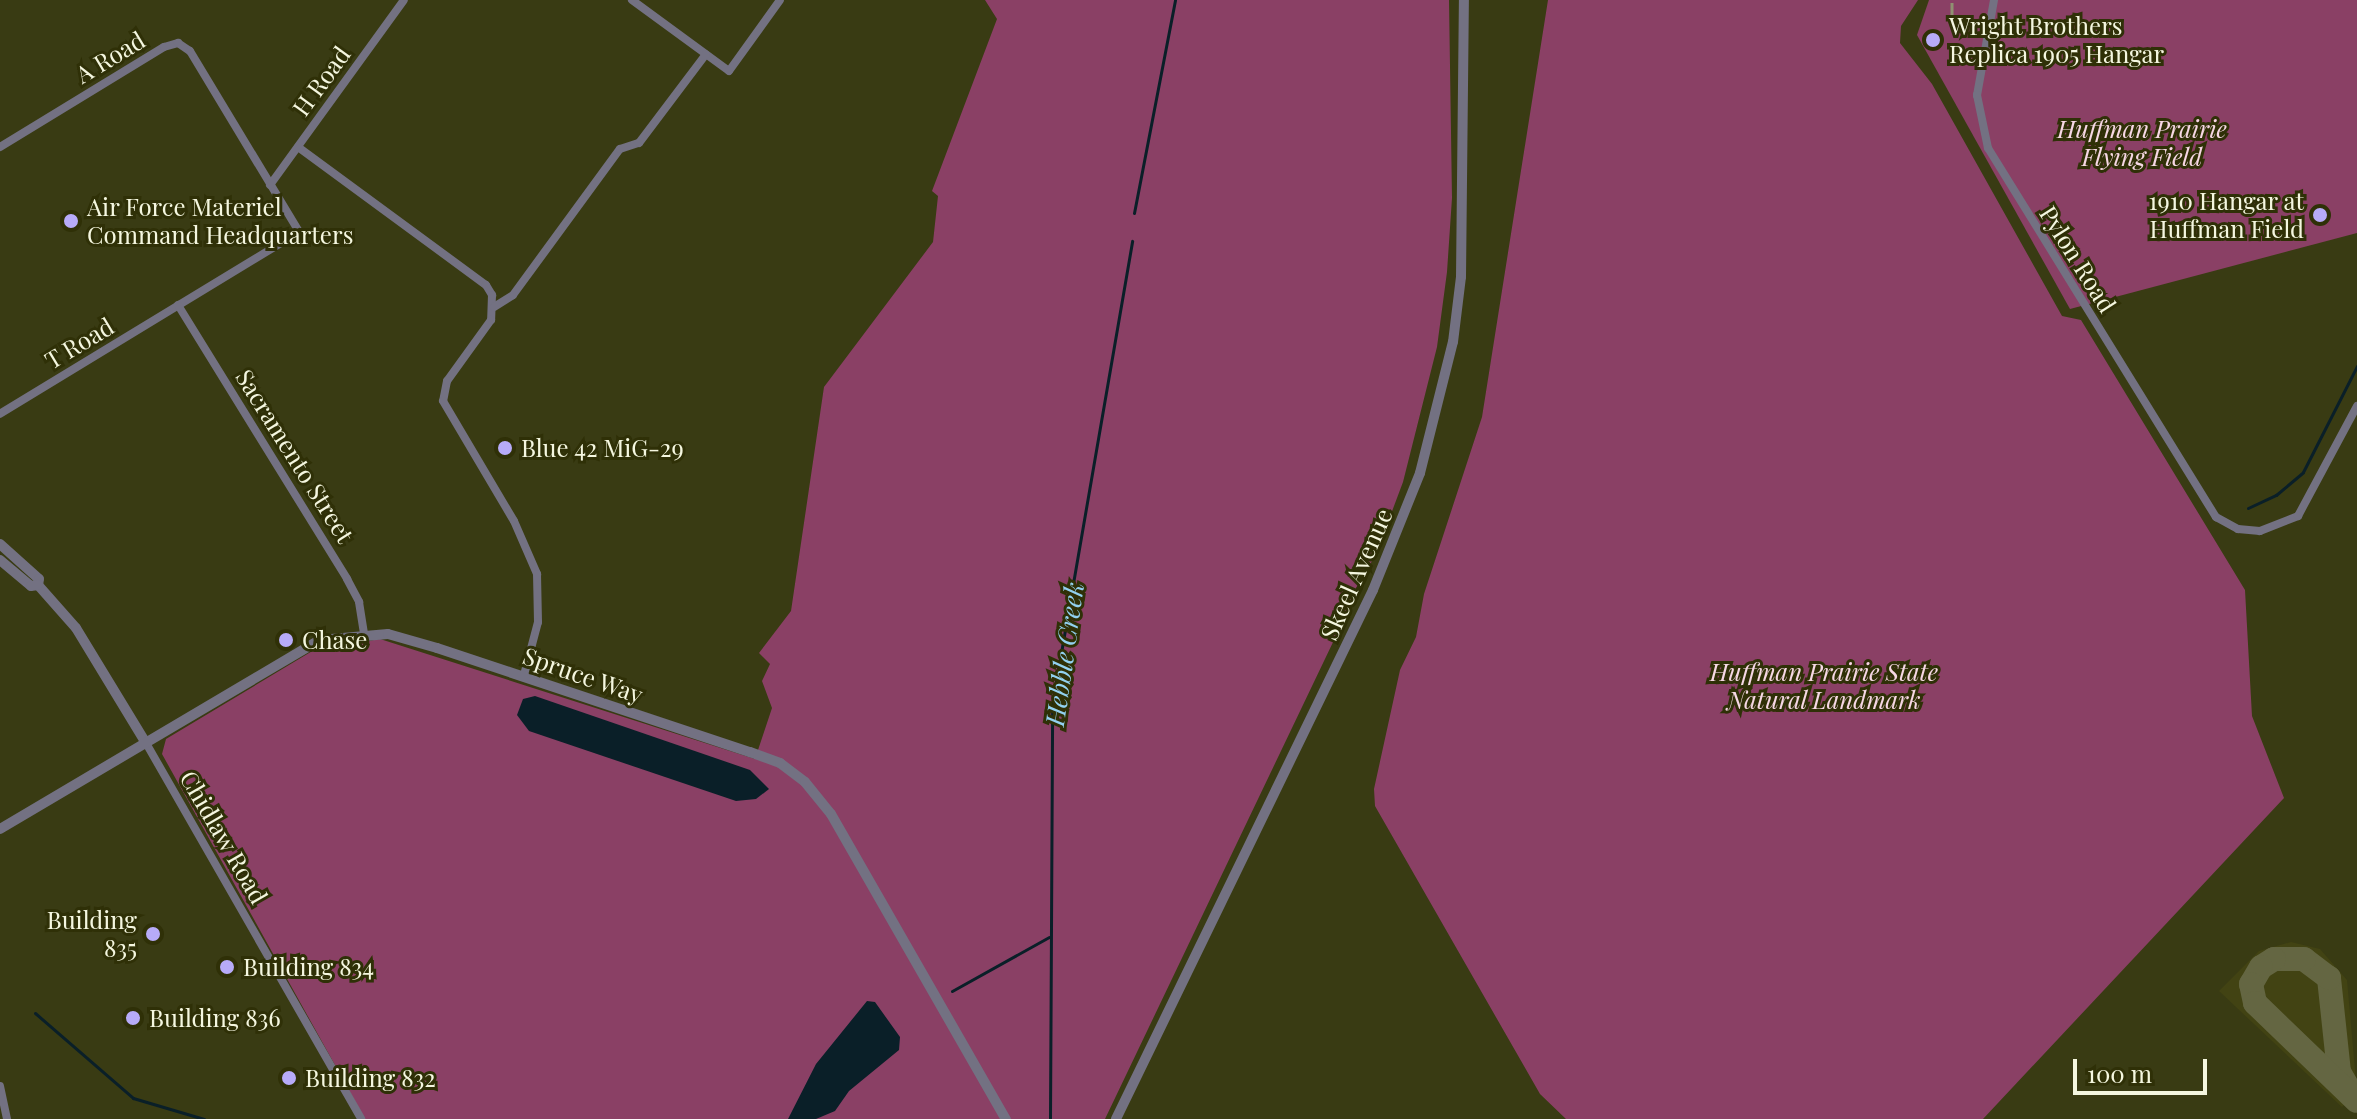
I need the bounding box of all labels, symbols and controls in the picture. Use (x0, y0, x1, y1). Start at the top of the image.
place label: Wright Brothers Replica 1905 Hangar (1949, 12, 2165, 68)
street label: A Road (70, 25, 150, 89)
marker: Wright Brothers Replica 1905 Hangar (1924, 31, 1942, 49)
street label: H Road (286, 41, 356, 121)
park label: Huffman Prairie Flying Field (2057, 115, 2227, 171)
place label: 1910 Hangar at Huffman Field (2148, 187, 2304, 243)
place label: Air Force Materiel Command Headquarters (87, 193, 353, 249)
street label: Pylon Road (2034, 200, 2122, 318)
marker: 1910 Hangar at Huffman Field (2311, 206, 2329, 224)
marker: Air Force Materiel Command Headquarters (62, 212, 80, 230)
street label: T Road (39, 311, 119, 375)
street label: Sacramento Street (230, 364, 360, 548)
place label: Blue 42 MiG-29 (521, 434, 684, 462)
marker: Blue 42 MiG-29 (496, 439, 514, 457)
street label: Skeel Avenue (1314, 503, 1398, 645)
water label: Hebble Creek (1038, 580, 1090, 728)
place label: Chase (302, 626, 367, 654)
marker: Chase (277, 631, 295, 649)
street label: Spruce Way (519, 641, 647, 709)
park label: Huffman Prairie State Natural Landmark (1710, 658, 1938, 714)
street label: Chidlaw Road (174, 765, 274, 909)
place label: Building 835 (47, 906, 137, 962)
marker: Building 835 (144, 925, 162, 943)
place label: Building 834 (243, 953, 374, 981)
marker: Building 834 (218, 958, 236, 976)
place label: Building 836 (149, 1004, 281, 1032)
marker: Building 836 (124, 1009, 142, 1027)
scale bar (2077, 1043, 2211, 1093)
text: 100 m (2087, 1057, 2152, 1089)
place label: Building 832 (305, 1064, 436, 1092)
marker: Building 832 (280, 1069, 298, 1087)

